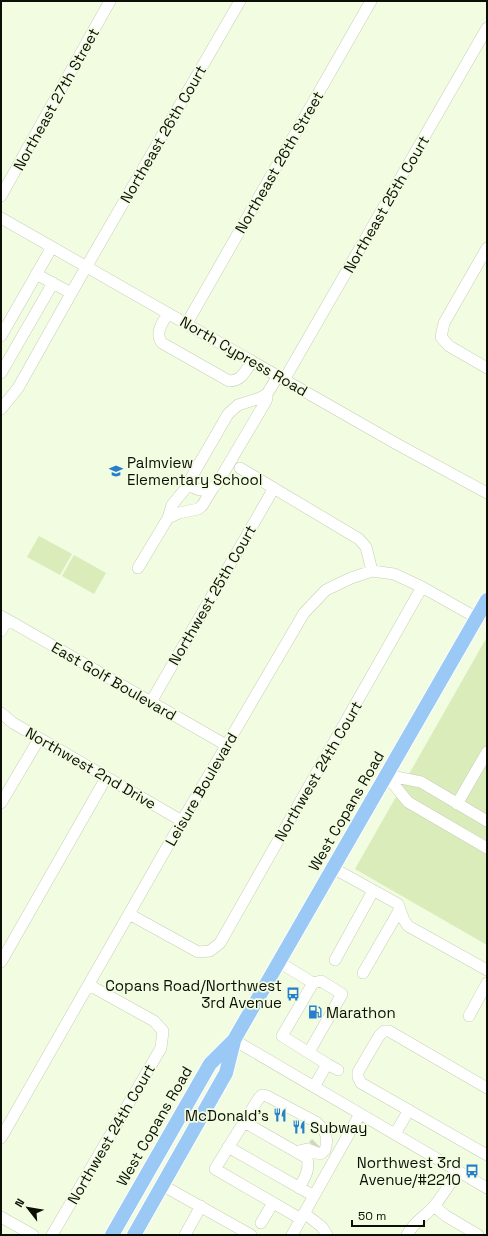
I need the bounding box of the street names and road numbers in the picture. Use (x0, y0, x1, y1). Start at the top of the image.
street label: Northeast 27th Street (9, 24, 103, 174)
street label: Northeast 26th Court (116, 62, 210, 206)
street label: Northeast 26th Street (231, 87, 328, 236)
street label: Northeast 25th Court (339, 132, 433, 276)
street label: North Cypress Road (177, 312, 311, 400)
street label: Northwest 25th Court (164, 521, 260, 668)
street label: East Golf Boulevard (48, 638, 180, 724)
street label: Northwest 24th Court (270, 697, 366, 844)
street label: Northwest 2nd Drive (22, 723, 160, 813)
street label: Leisure Boulevard (161, 729, 241, 849)
street label: West Copans Road (304, 748, 388, 874)
street label: Northwest 24th Court (63, 1060, 159, 1207)
street label: West Copans Road (112, 1063, 196, 1189)

